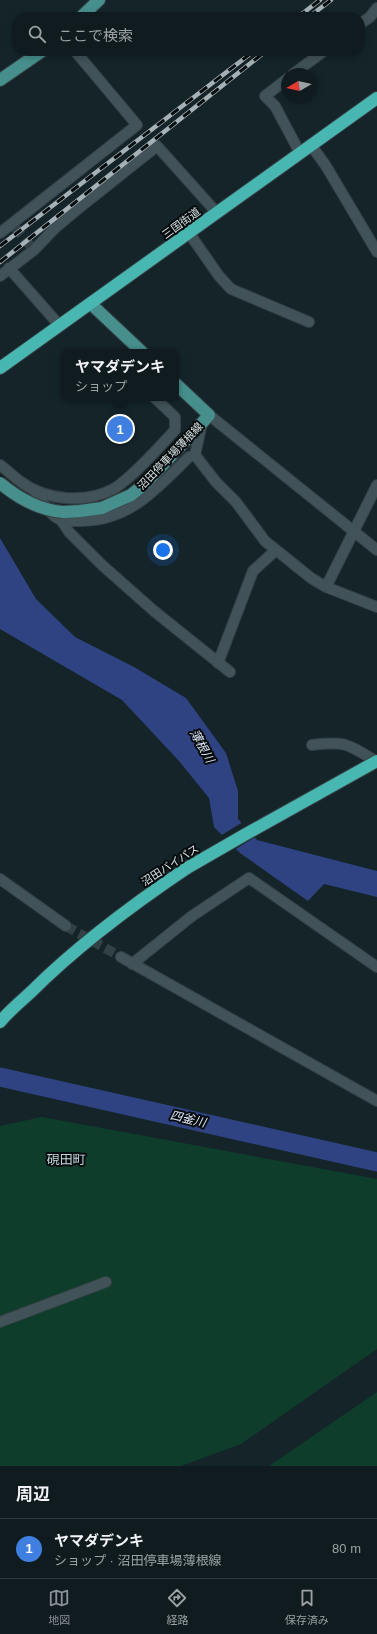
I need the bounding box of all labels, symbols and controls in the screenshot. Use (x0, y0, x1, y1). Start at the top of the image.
search box (12, 12, 365, 56)
icon: search (26, 23, 48, 45)
text: ここで検索 (58, 27, 133, 44)
north arrow (281, 68, 317, 104)
street label: 三国街道 (160, 205, 202, 241)
popup (61, 349, 179, 401)
text: ヤマダデンキ (75, 358, 165, 375)
text: ショップ (75, 379, 127, 394)
pin: 1 (107, 414, 133, 444)
street label: 沼田停車場薄根線 (135, 420, 205, 492)
your location (153, 540, 173, 560)
water label: 薄根川 (187, 727, 218, 767)
street label: 沼田バイパス (139, 842, 201, 888)
water label: 四釜川 (169, 1108, 209, 1130)
district label: 硯田町 (46, 1152, 86, 1167)
text: 周辺 (16, 1485, 50, 1504)
text: ヤマダデンキ (54, 1532, 144, 1549)
text: 1 (25, 1541, 33, 1556)
text: 80 m (332, 1541, 361, 1556)
text: ショップ · 沼田停車場薄根線 (54, 1553, 222, 1568)
tab: 地図 (48, 1587, 70, 1627)
tab: 経路 (166, 1587, 188, 1627)
tab: 保存済み (285, 1587, 329, 1627)

